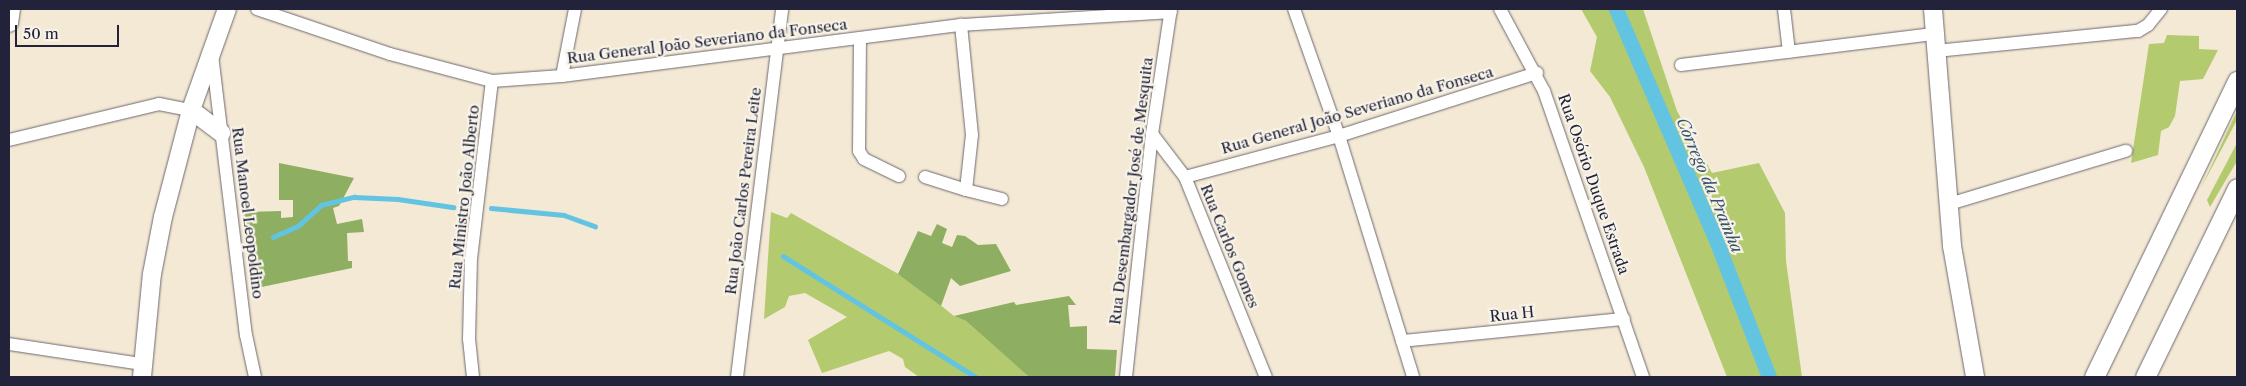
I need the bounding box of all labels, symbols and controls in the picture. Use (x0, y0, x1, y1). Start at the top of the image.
scale bar (18, 15, 121, 47)
street label: Rua General João Severiano da Fonseca (566, 15, 848, 67)
text: 50 m (23, 24, 59, 43)
street label: Rua Desembargador José de Mesquita (1106, 56, 1156, 326)
street label: Rua General João Severiano da Fonseca (1219, 62, 1495, 158)
street label: Rua João Carlos Pereira Leite (721, 86, 765, 296)
street label: Rua Osório Duque Estrada (1555, 91, 1633, 277)
street label: Rua Ministro João Alberto (445, 104, 483, 290)
water label: Córrego da Prainha (1673, 114, 1747, 256)
street label: Rua Manoel Leopoldino (229, 126, 267, 300)
street label: Rua Carlos Gomes (1197, 181, 1263, 311)
street label: Rua H (1489, 303, 1535, 325)

